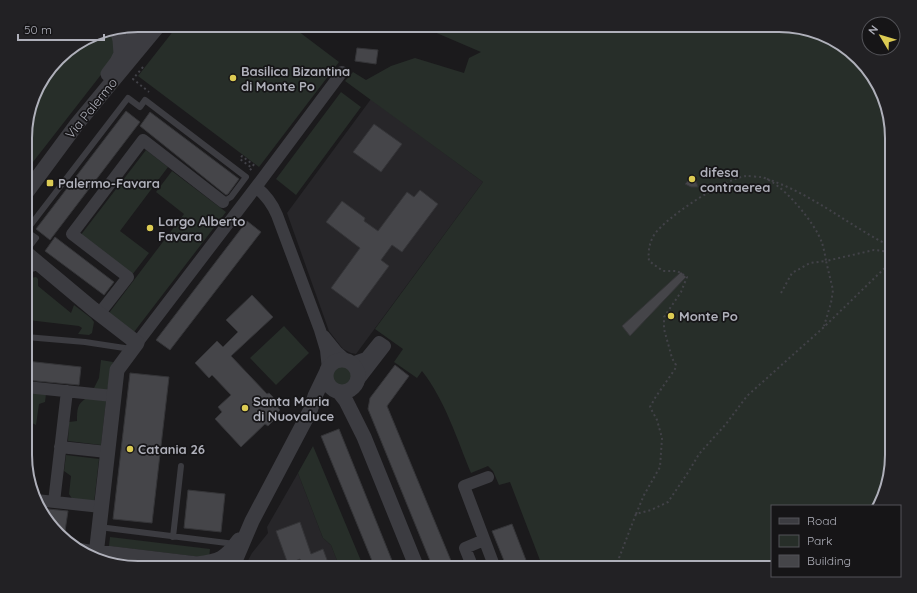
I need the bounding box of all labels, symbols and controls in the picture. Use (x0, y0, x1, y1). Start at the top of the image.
scale bar (18, 16, 104, 42)
north arrow (861, 16, 901, 56)
text: 50 m (24, 22, 52, 37)
text: N (865, 22, 881, 37)
place label: Basilica Bizantina di Monte Po (241, 63, 350, 94)
marker: Basilica Bizantina di Monte Po (228, 73, 238, 83)
street label: Via Palermo (62, 74, 120, 142)
place label: difesa contraerea (700, 164, 771, 195)
marker: difesa contraerea (687, 174, 697, 184)
place label: Palermo-Favara (58, 175, 160, 191)
marker: Palermo-Favara (45, 178, 55, 188)
place label: Largo Alberto Favara (158, 213, 245, 244)
marker: Largo Alberto Favara (145, 223, 155, 233)
place label: Monte Po (679, 308, 738, 324)
marker: Monte Po (666, 311, 676, 321)
place label: Santa Maria di Nuovaluce (253, 393, 334, 424)
marker: Santa Maria di Nuovaluce (240, 403, 250, 413)
place label: Catania 26 (138, 441, 205, 457)
marker: Catania 26 (125, 444, 135, 454)
legend (771, 505, 901, 577)
text: Road (807, 513, 837, 528)
text: Park (807, 533, 832, 548)
text: Building (807, 553, 851, 568)

